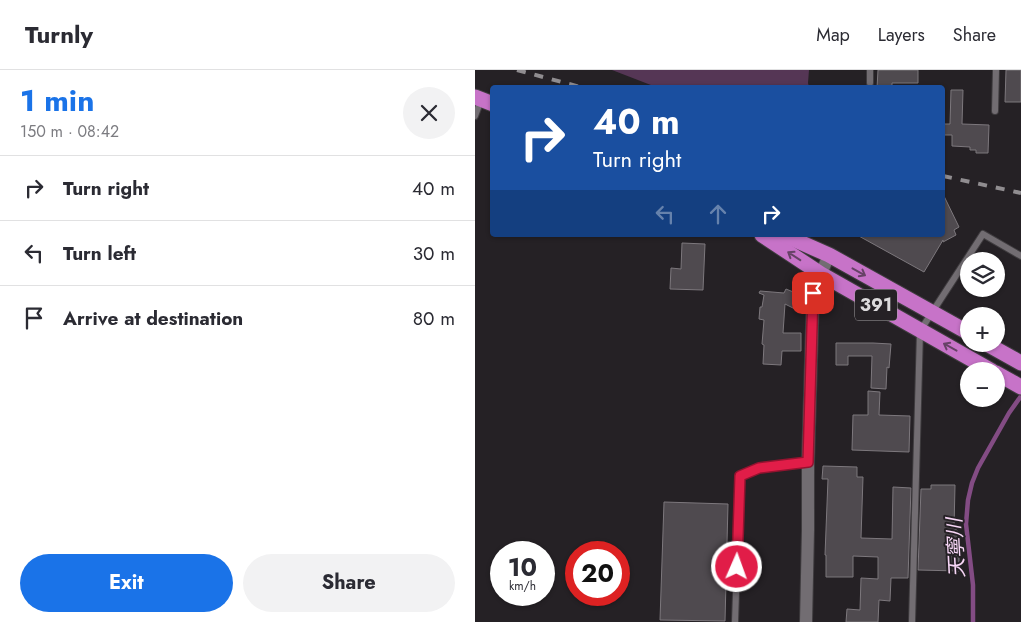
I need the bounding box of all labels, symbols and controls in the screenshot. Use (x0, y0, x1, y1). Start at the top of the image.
text: Turnly (25, 17, 93, 52)
text: Map (816, 22, 850, 48)
text: Layers (878, 22, 925, 48)
text: Share (953, 22, 996, 48)
text: 1 min (20, 79, 94, 122)
button: close (403, 87, 455, 139)
text: 40 m (593, 97, 680, 147)
icon: right (510, 105, 575, 170)
text: 150 m · 08:42 (20, 120, 119, 143)
text: Turn right (593, 143, 681, 175)
icon: right (20, 174, 48, 202)
text: Turn right (63, 175, 149, 202)
text: 40 m (412, 175, 455, 202)
icon: left (651, 200, 679, 228)
icon: ahead (704, 200, 732, 228)
icon: right (757, 200, 785, 228)
icon: left (20, 239, 48, 267)
text: Turn left (63, 240, 136, 267)
text: 30 m (413, 240, 455, 267)
one-way arrow (788, 251, 802, 261)
map controls (960, 252, 1005, 407)
button: layers (960, 252, 1005, 297)
one-way arrow (852, 267, 866, 277)
pin (792, 272, 834, 314)
icon: arrive (799, 279, 827, 307)
road number: 391 (855, 290, 897, 320)
icon: arrive (20, 304, 48, 332)
text: Arrive at destination (63, 305, 243, 332)
text: 80 m (413, 305, 455, 332)
button: + (960, 307, 1005, 352)
one-way arrow (943, 342, 957, 352)
button: − (960, 362, 1005, 407)
water label: 天寧川 (940, 515, 972, 579)
position arrow (710, 540, 762, 592)
speed limit sign: 20 (565, 541, 630, 606)
text: 10 (508, 549, 537, 585)
button: Exit (20, 554, 233, 612)
button: Share (243, 554, 455, 612)
text: km/h (509, 577, 536, 595)

